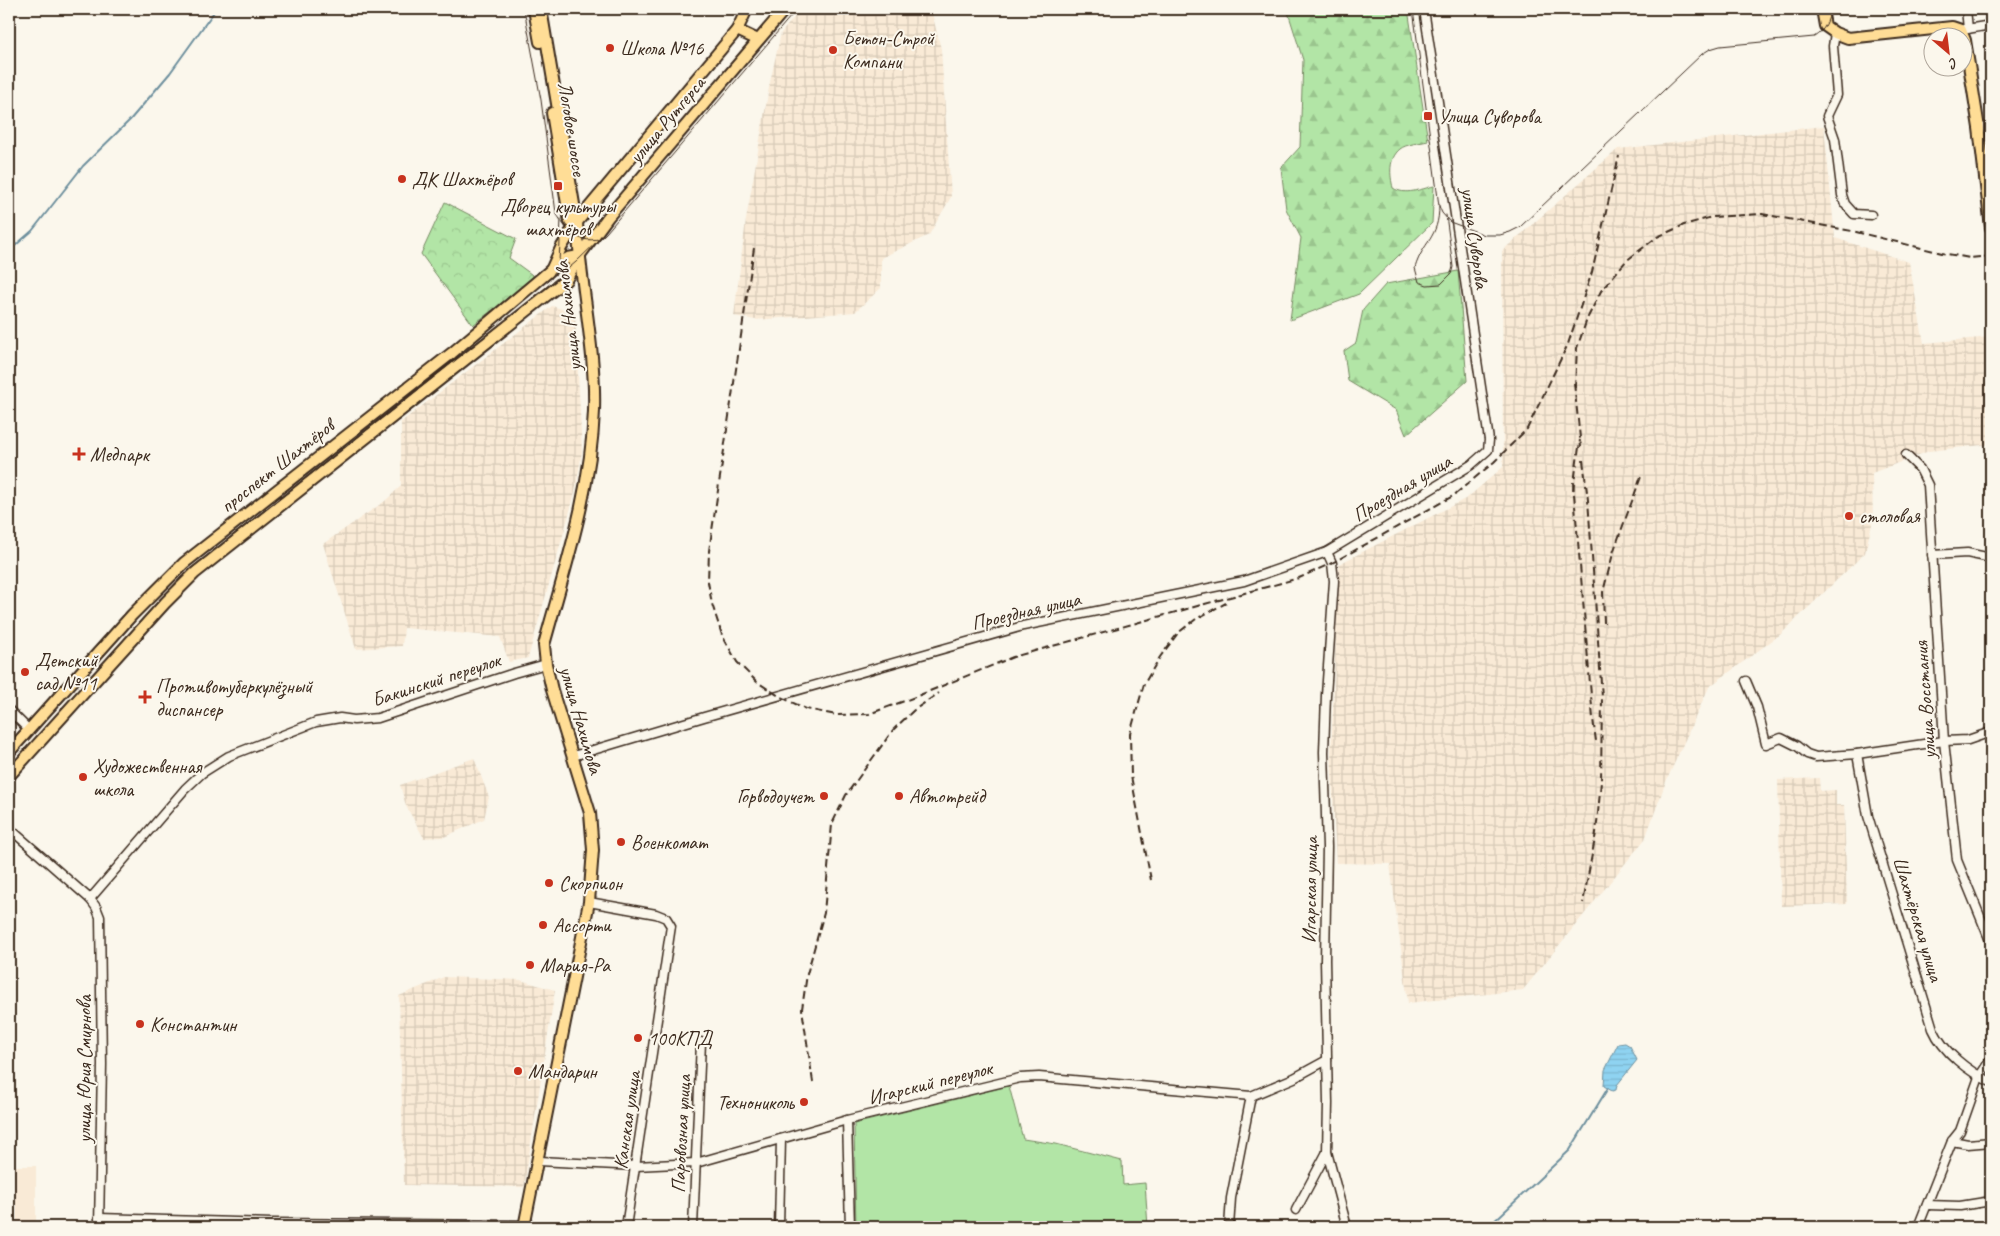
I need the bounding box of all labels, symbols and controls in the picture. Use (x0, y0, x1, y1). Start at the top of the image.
place label: Бетон-Строй Компани (843, 26, 936, 74)
north arrow (1922, 28, 1972, 78)
place label: Школа №16 (620, 36, 704, 61)
marker: Школа №16 (604, 42, 616, 54)
marker: Бетон-Строй Компани (827, 44, 839, 56)
text: С (1945, 54, 1961, 73)
street label: улица Рутгерса (623, 70, 712, 169)
street label: Логовое шоссе (552, 80, 592, 179)
place label: Улица Суворова (1438, 104, 1542, 129)
marker: Улица Суворова (1422, 110, 1434, 122)
place label: ДК Шахтёров (412, 167, 515, 192)
marker: ДК Шахтёров (396, 173, 408, 185)
marker: Дворец культуры шахтёров (552, 180, 564, 192)
street label: улица Суворова (1455, 185, 1495, 291)
place label: Дворец культуры шахтёров (501, 194, 617, 242)
street label: улица Нахимова (549, 258, 587, 374)
street label: проспект Шахтёров (215, 412, 342, 518)
place label: Медпарк (90, 442, 150, 467)
marker: Медпарк (72, 447, 86, 461)
street label: Проездная улица (1348, 448, 1457, 527)
place label: столовая (1859, 504, 1921, 529)
marker: столовая (1843, 510, 1855, 522)
street label: Проездная улица (969, 586, 1084, 636)
street label: улица Восстания (1908, 639, 1942, 761)
street label: Бакинский переулок (369, 647, 505, 713)
place label: Детский сад №11 (35, 648, 99, 696)
street label: улица Нахимова (553, 662, 609, 778)
marker: Детский сад №11 (19, 666, 31, 678)
place label: Противотуберкулёзный диспансер (156, 674, 314, 722)
marker: Противотуберкулёзный диспансер (138, 690, 152, 704)
place label: Художественная школа (93, 754, 204, 802)
marker: Художественная школа (77, 771, 89, 783)
place label: Горводоучет (737, 784, 816, 809)
place label: Автотрейд (909, 784, 987, 809)
marker: Горводоучет (818, 790, 830, 802)
marker: Автотрейд (893, 790, 905, 802)
place label: Военкомат (631, 830, 709, 855)
street label: Игарская улица (1297, 835, 1323, 944)
marker: Военкомат (615, 836, 627, 848)
street label: Шахтёрская улица (1887, 854, 1949, 986)
place label: Скорпион (559, 871, 624, 896)
marker: Скорпион (543, 877, 555, 889)
place label: Ассорти (553, 913, 612, 938)
marker: Ассорти (537, 919, 549, 931)
place label: Мария-Ра (540, 953, 611, 978)
marker: Мария-Ра (524, 959, 536, 971)
street label: улица Юрия Смирнова (72, 993, 97, 1144)
place label: Константин (150, 1012, 238, 1037)
marker: Константин (134, 1018, 146, 1030)
place label: 100КПД (648, 1026, 714, 1051)
marker: 100КПД (632, 1032, 644, 1044)
street label: Игарский переулок (865, 1055, 996, 1110)
place label: Мандарин (528, 1059, 598, 1084)
marker: Мандарин (512, 1065, 524, 1077)
street label: Канская улица (608, 1068, 646, 1171)
street label: Паровозная улица (665, 1072, 697, 1194)
place label: Технониколь (717, 1090, 796, 1115)
marker: Технониколь (798, 1096, 810, 1108)

